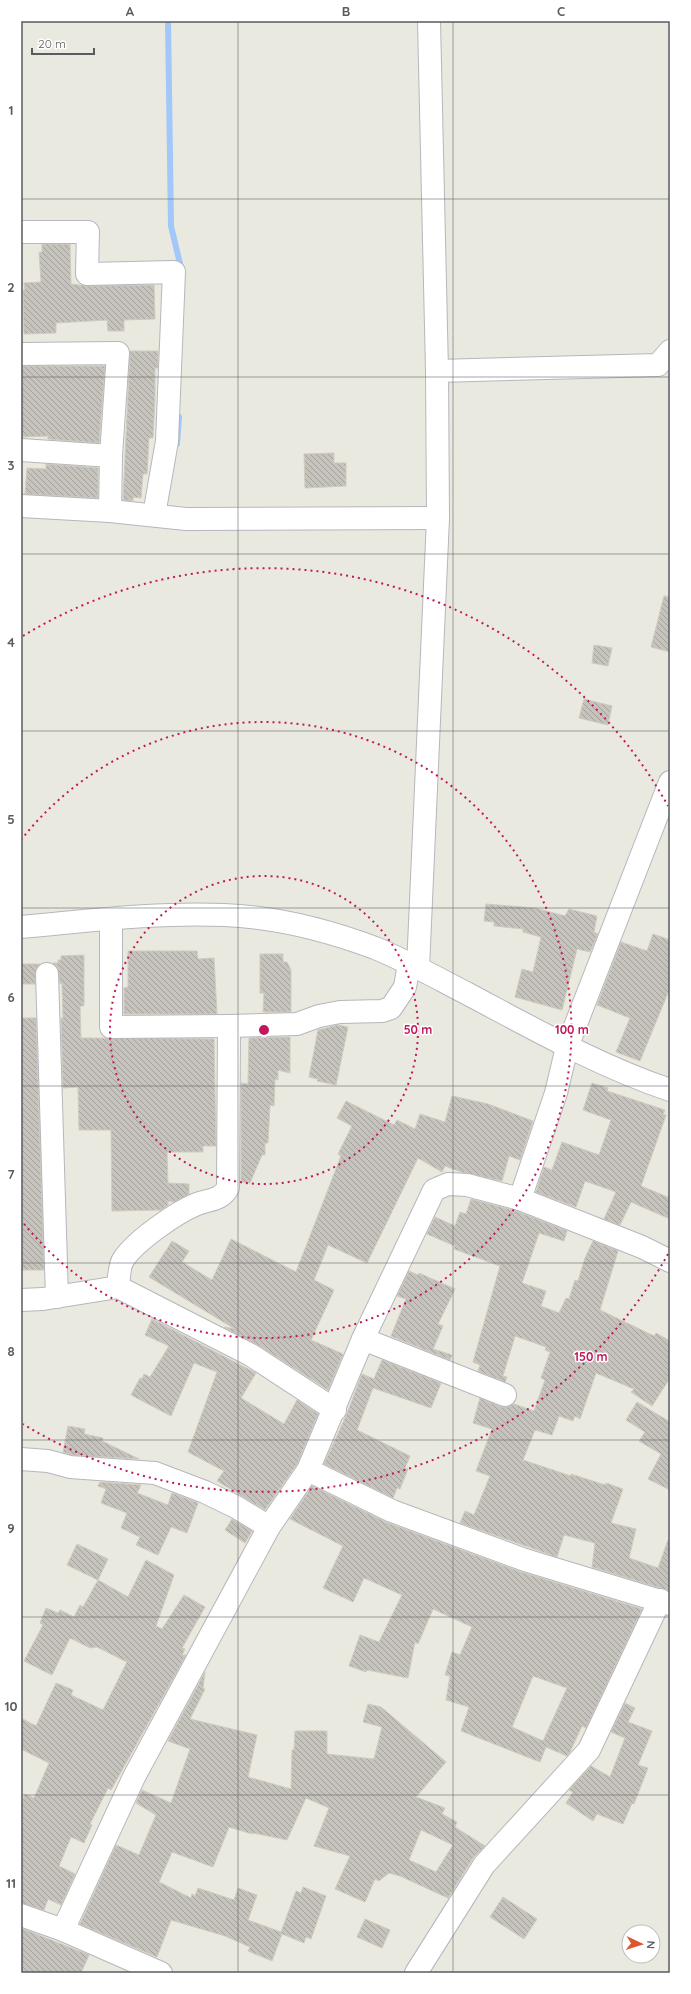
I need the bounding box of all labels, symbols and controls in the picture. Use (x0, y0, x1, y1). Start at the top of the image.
text: A (126, 3, 135, 19)
text: B (342, 3, 350, 19)
text: C (557, 3, 565, 19)
scale bar (32, 30, 94, 56)
text: 20 m (38, 36, 66, 51)
text: 1 (8, 102, 14, 118)
text: 2 (7, 279, 15, 295)
text: 3 (8, 457, 15, 473)
text: 4 (7, 634, 15, 650)
text: 5 (7, 811, 15, 827)
text: 6 (7, 989, 15, 1005)
text: 50 m (404, 1022, 432, 1037)
text: 100 m (555, 1022, 589, 1037)
centre of rings (257, 1023, 271, 1037)
text: 7 (7, 1166, 15, 1182)
text: 8 (7, 1343, 15, 1359)
text: 150 m (574, 1349, 608, 1364)
text: 9 (7, 1520, 15, 1536)
text: 10 (4, 1698, 18, 1714)
text: 11 (6, 1875, 16, 1891)
north arrow (621, 1924, 661, 1964)
text: N (644, 1940, 658, 1949)

